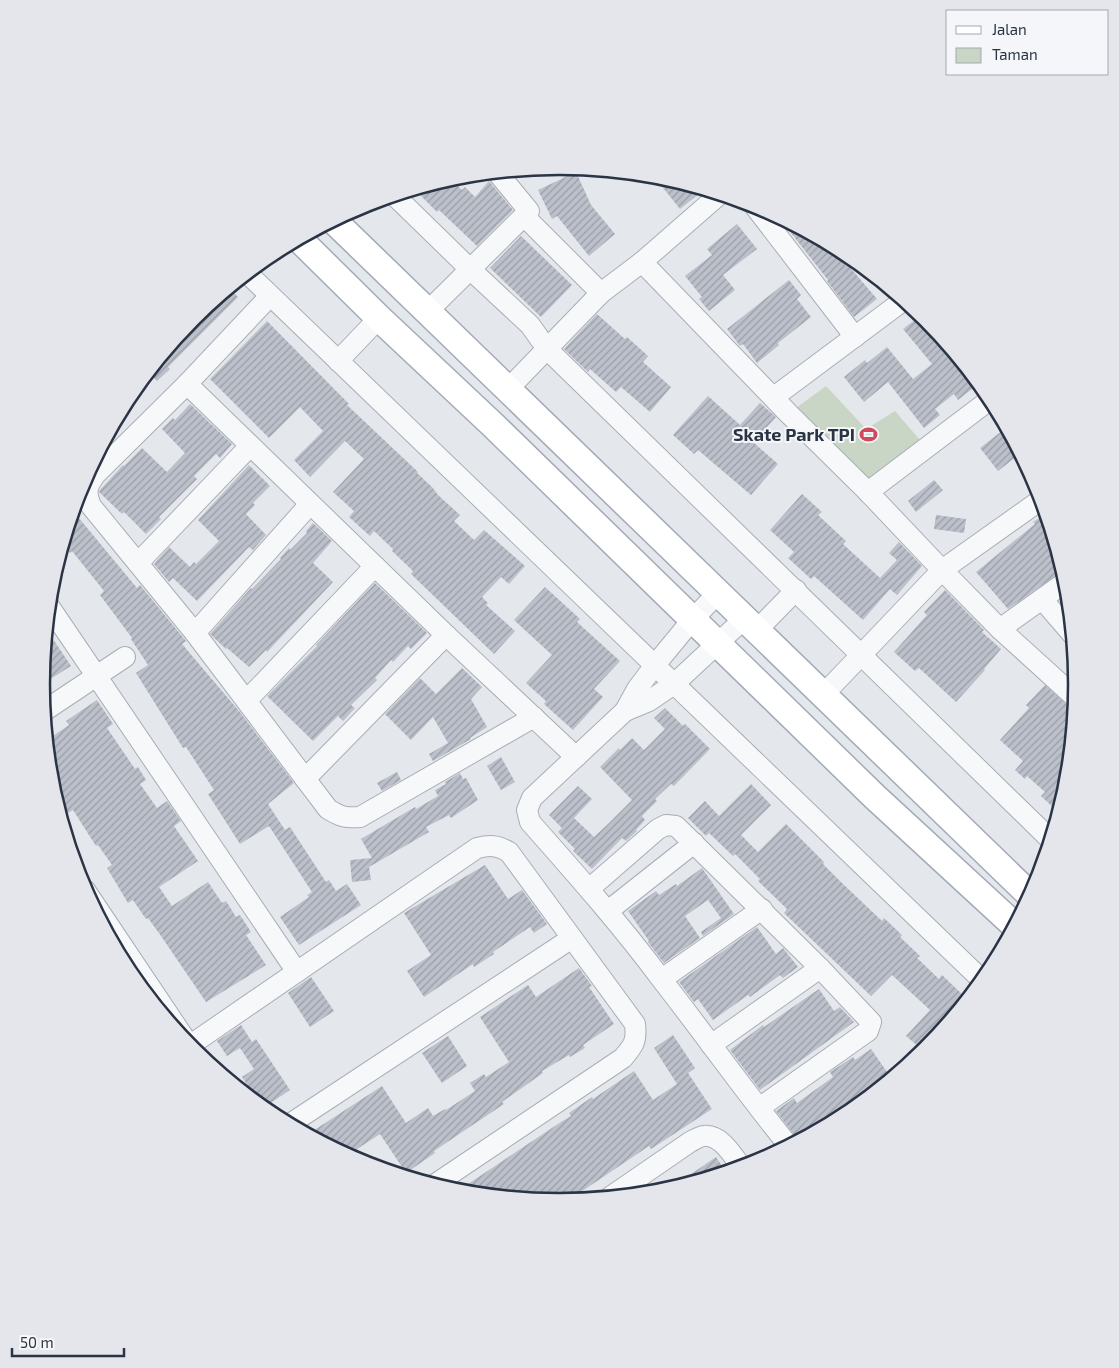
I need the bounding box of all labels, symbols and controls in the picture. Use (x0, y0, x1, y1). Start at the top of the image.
legend (946, 10, 1109, 75)
text: Jalan (992, 20, 1027, 38)
text: Taman (992, 45, 1038, 63)
place label: Skate Park TPI (733, 423, 855, 445)
sports icon: Skate Park TPI (859, 424, 879, 444)
scale bar (12, 1326, 125, 1358)
text: 50 m (20, 1333, 54, 1351)

